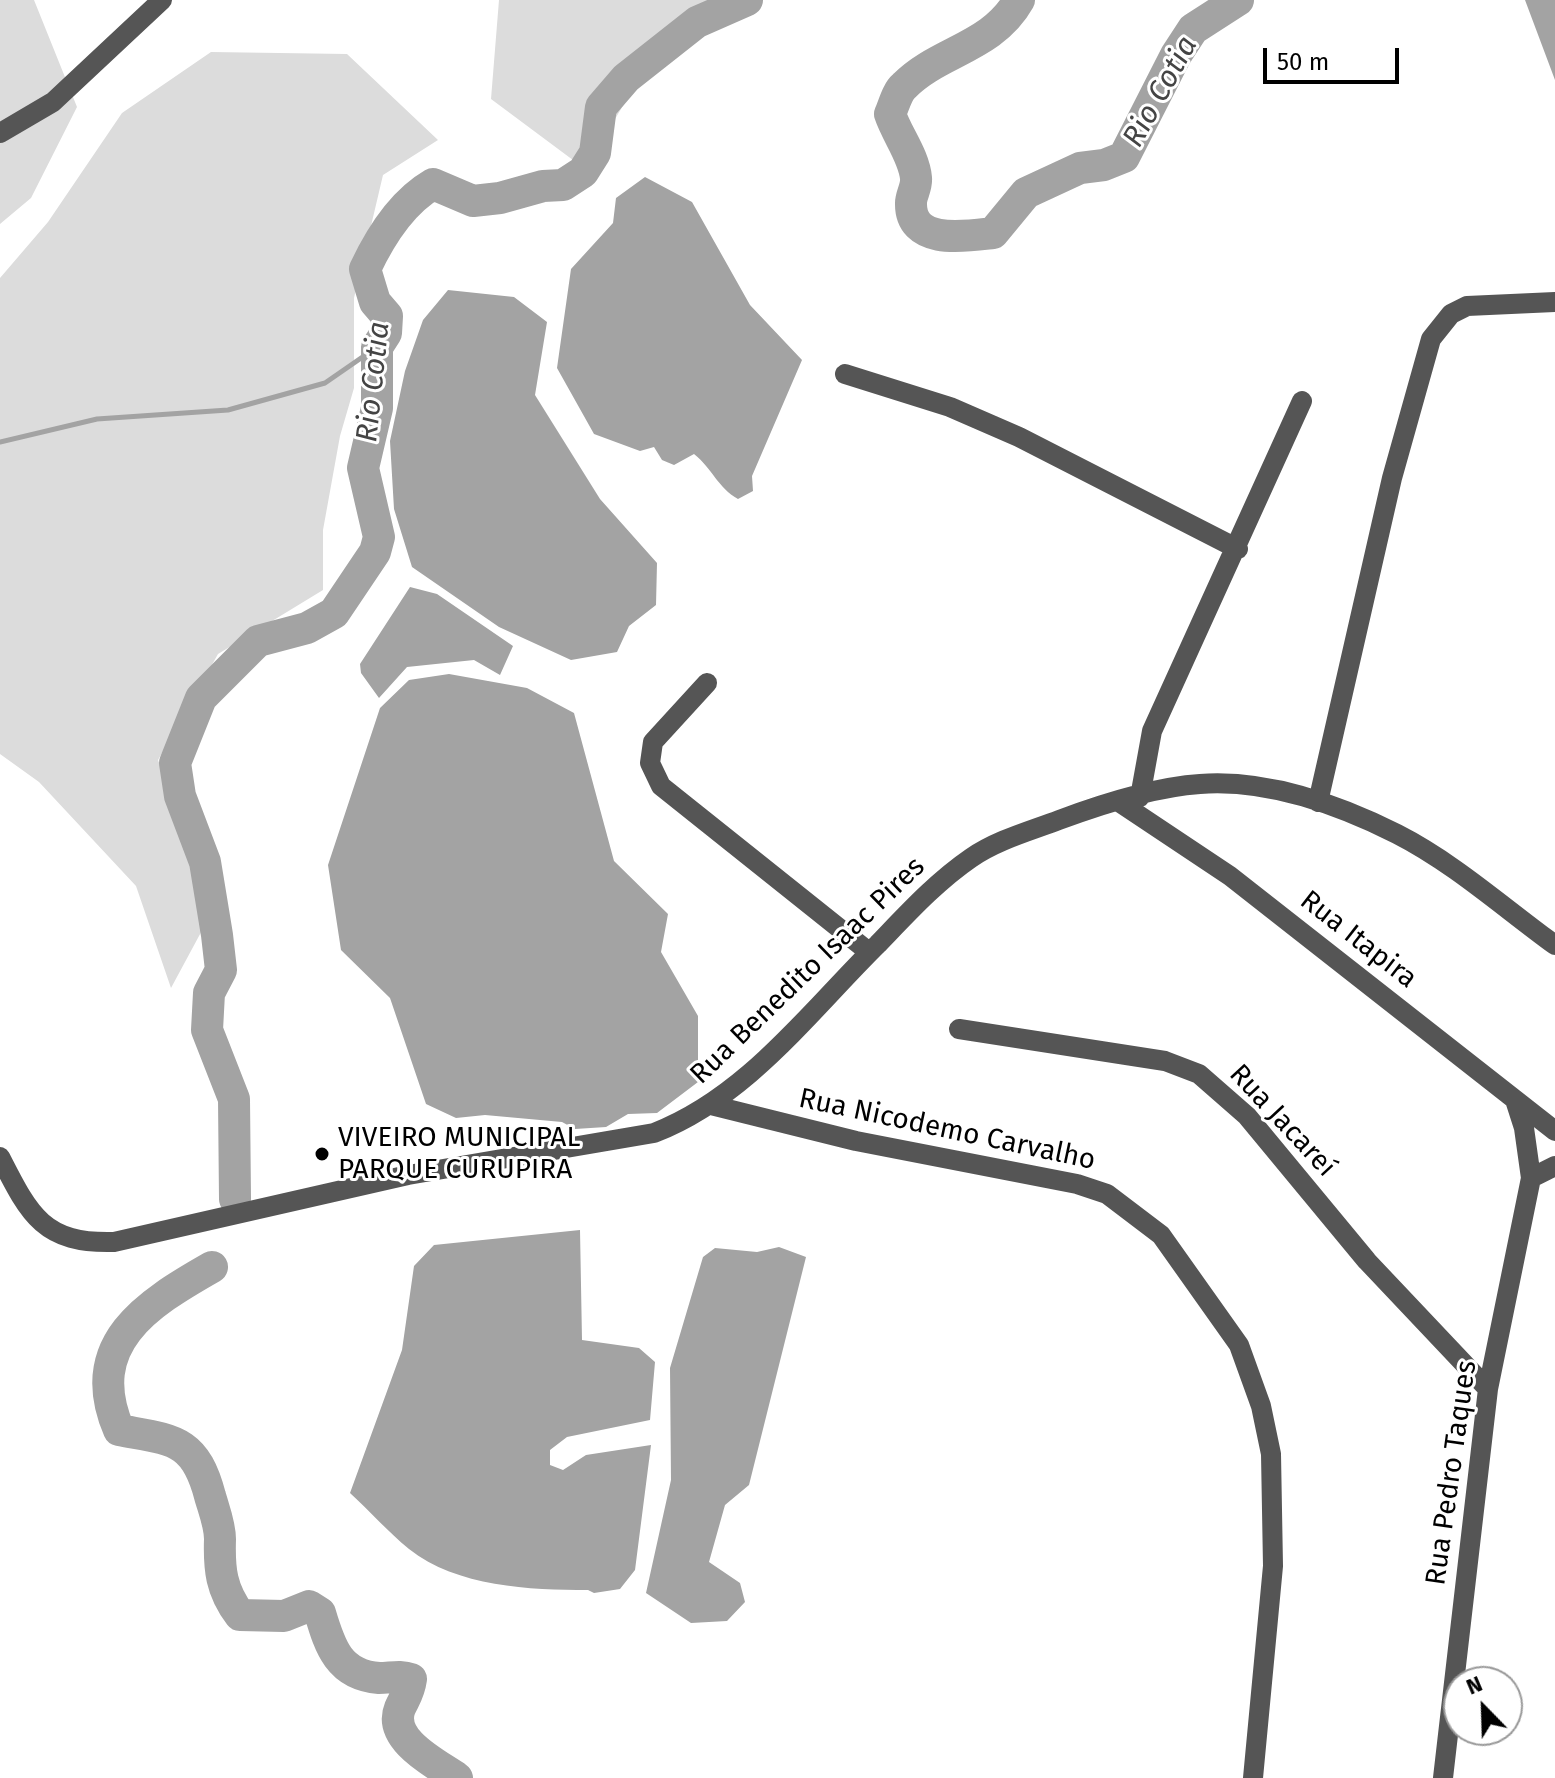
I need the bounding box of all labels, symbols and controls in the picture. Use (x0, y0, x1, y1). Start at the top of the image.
water label: Rio Cotia (1116, 30, 1206, 154)
scale bar (1267, 32, 1403, 82)
text: 50 m (1277, 48, 1329, 76)
water label: Rio Cotia (350, 320, 398, 444)
street label: Rua Benedito Isaac Pires (684, 850, 932, 1092)
street label: Rua Itapira (1293, 884, 1423, 996)
street label: Rua Jacareí (1222, 1058, 1342, 1184)
street label: Rua Nicodemo Carvalho (796, 1082, 1098, 1178)
place label: VIVEIRO MUNICIPAL PARQUE CURUPIRA (338, 1121, 580, 1187)
marker: VIVEIRO MUNICIPAL PARQUE CURUPIRA (313, 1145, 331, 1163)
street label: Rua Pedro Taques (1420, 1358, 1484, 1588)
north arrow (1443, 1666, 1523, 1746)
text: N (1462, 1670, 1486, 1701)

